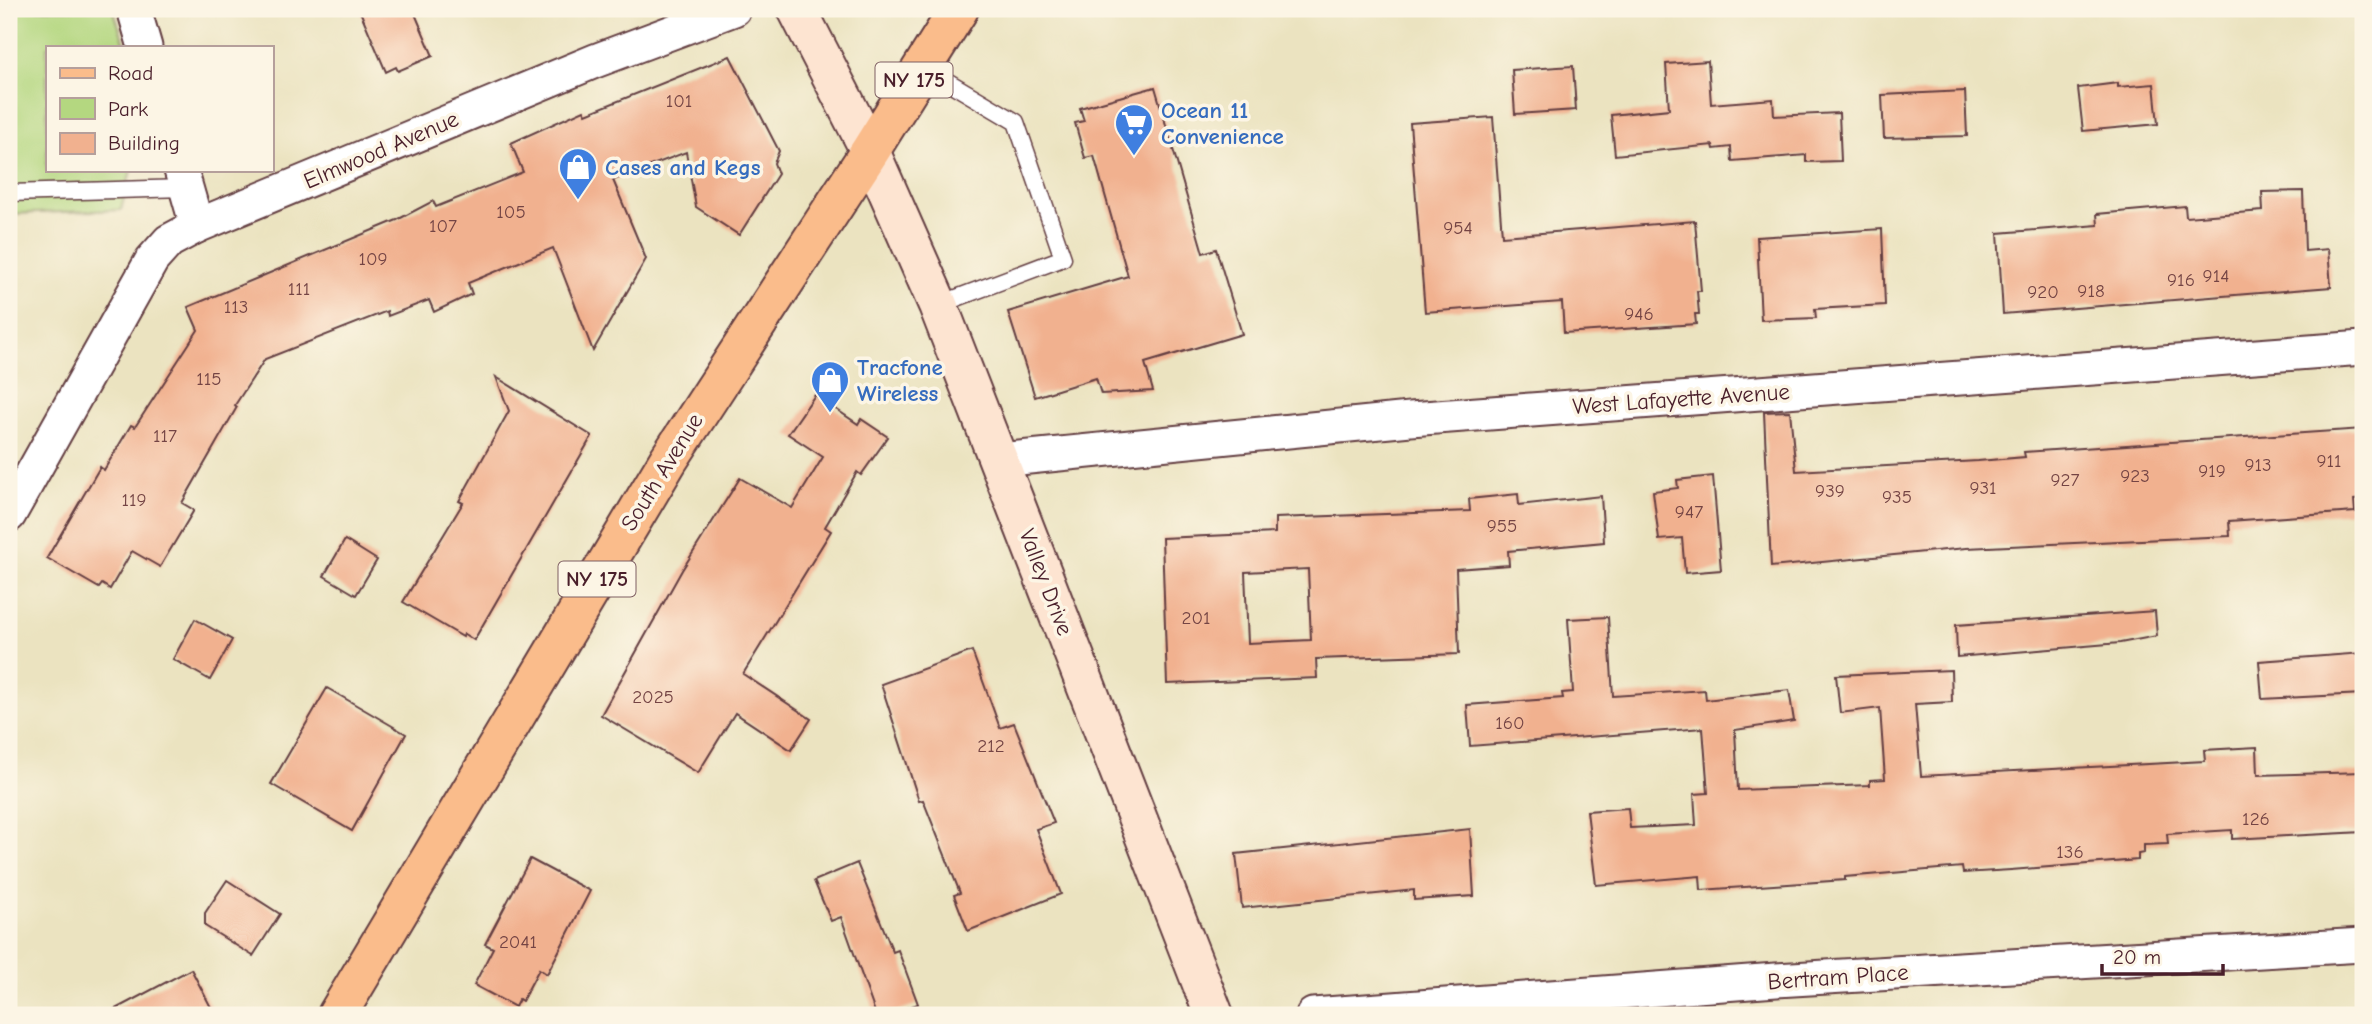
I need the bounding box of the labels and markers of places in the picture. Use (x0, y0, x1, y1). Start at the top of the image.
place label: Ocean 11 Convenience (1161, 97, 1284, 150)
supermarket icon: Ocean 11 Convenience (1113, 102, 1155, 157)
shop icon: Cases and Kegs (557, 146, 599, 201)
place label: Cases and Kegs (605, 154, 761, 181)
place label: Tracfone Wireless (857, 354, 943, 407)
shop icon: Tracfone Wireless (809, 359, 851, 414)

